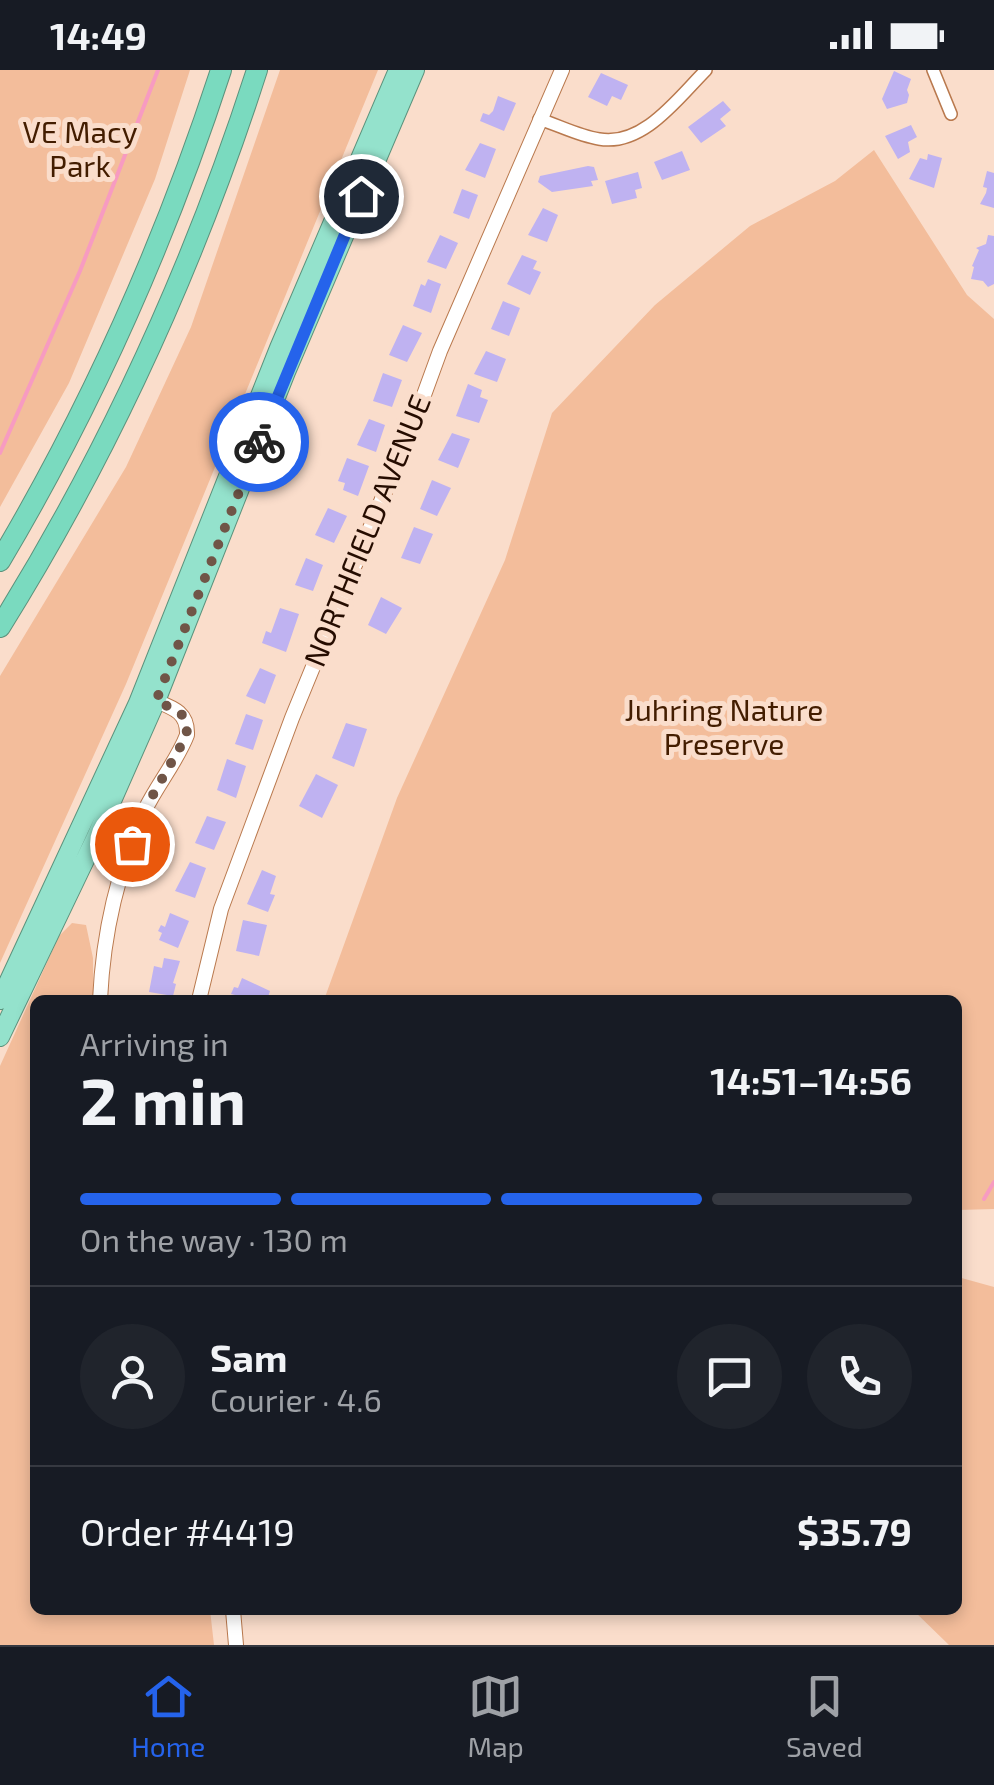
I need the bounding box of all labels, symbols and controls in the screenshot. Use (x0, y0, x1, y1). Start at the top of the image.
text: 14:49 (50, 12, 147, 58)
park label: VE Macy Park (22, 113, 138, 183)
pin (319, 154, 404, 239)
icon: home (334, 169, 389, 224)
street label: NORTHFIELD AVENUE (295, 389, 437, 671)
courier (209, 392, 309, 492)
icon: bike (232, 415, 287, 470)
park label: Juhring Nature Preserve (625, 691, 823, 761)
pin (90, 802, 175, 887)
icon: bag (105, 817, 160, 872)
text: Arriving in (80, 1024, 229, 1062)
text: 14:51–14:56 (710, 1057, 912, 1103)
text: 2 min (80, 1060, 246, 1138)
text: On the way · 130 m (80, 1220, 348, 1258)
button: person (80, 1324, 185, 1429)
button: chat (677, 1324, 782, 1429)
button: phone (807, 1324, 912, 1429)
text: Sam (210, 1334, 287, 1380)
text: Courier · 4.6 (210, 1380, 382, 1418)
text: Order #4419 (80, 1508, 295, 1554)
text: $35.79 (797, 1508, 912, 1554)
tab: Home (131, 1669, 205, 1763)
tab: Map (468, 1669, 524, 1763)
tab: Saved (786, 1669, 863, 1763)

